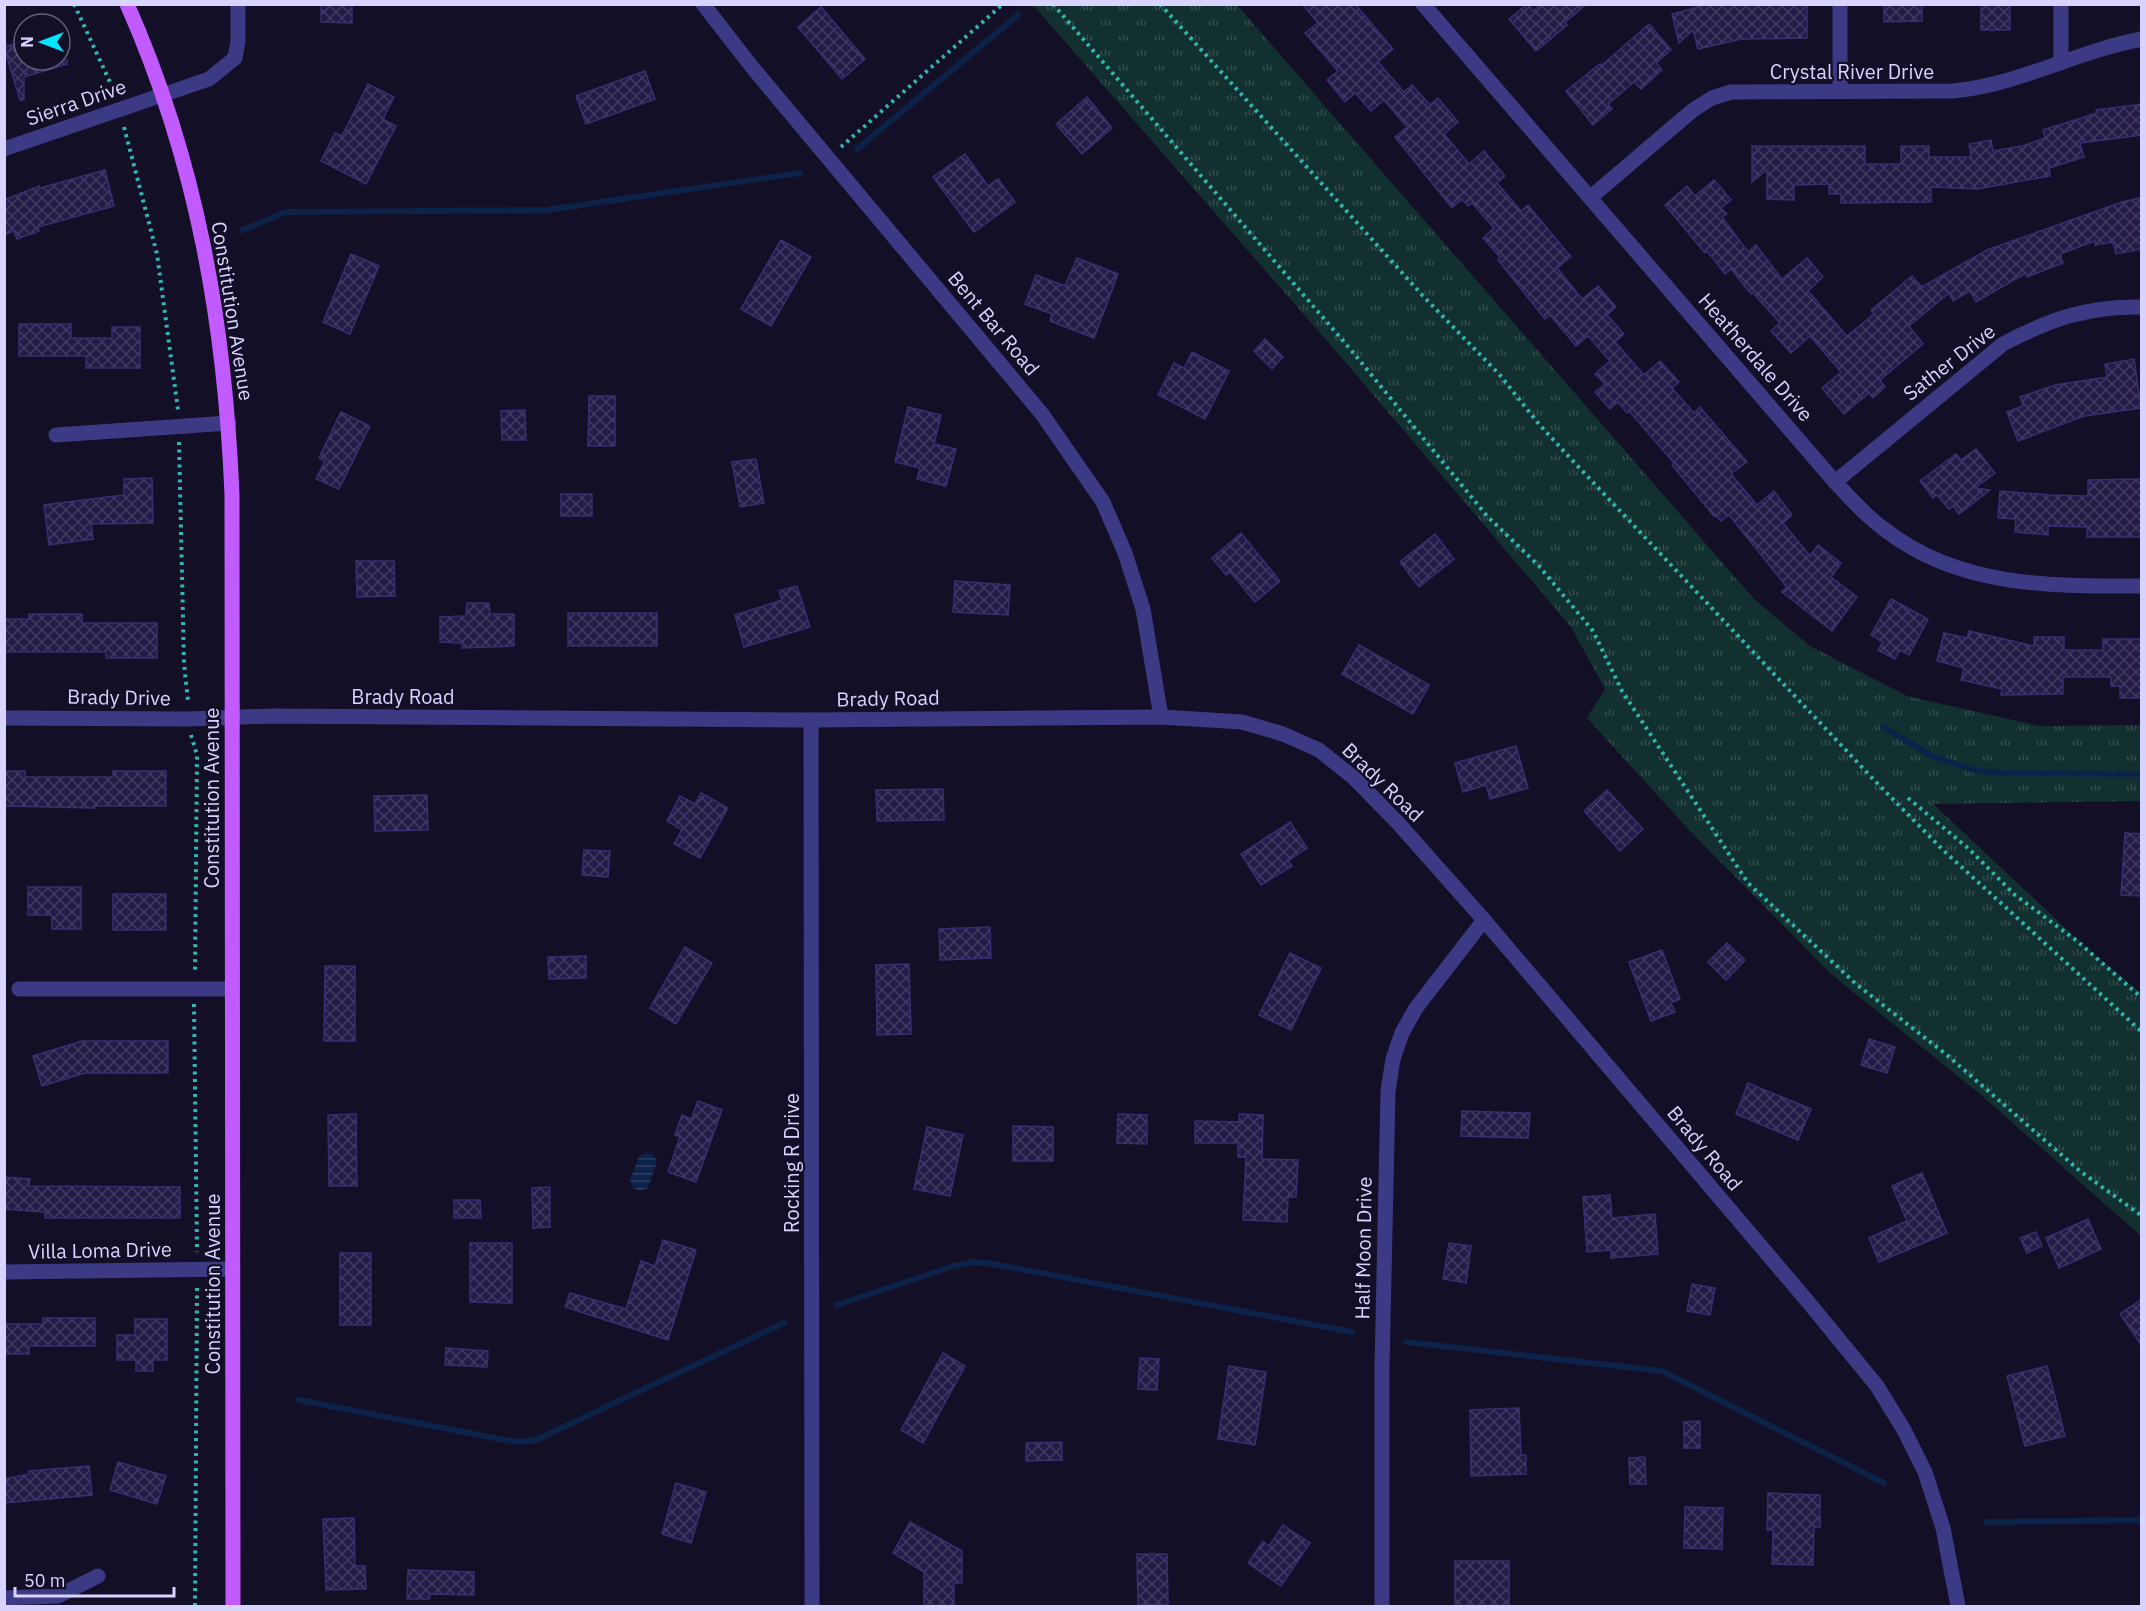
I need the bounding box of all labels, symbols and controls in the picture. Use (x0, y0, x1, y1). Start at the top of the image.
north arrow (12, 12, 72, 72)
text: N (17, 36, 37, 48)
street label: Crystal River Drive (1770, 58, 1934, 85)
street label: Sierra Drive (22, 72, 130, 132)
street label: Constitution Avenue (206, 219, 260, 403)
street label: Bent Bar Road (942, 265, 1046, 381)
street label: Heatherdale Drive (1693, 287, 1819, 427)
street label: Sather Drive (1897, 317, 2001, 407)
street label: Brady Drive (67, 683, 171, 711)
street label: Brady Road (351, 683, 455, 710)
street label: Brady Road (836, 684, 940, 712)
street label: Constitution Avenue (198, 707, 225, 889)
street label: Brady Road (1336, 736, 1430, 828)
street label: Rocking R Drive (778, 1093, 805, 1233)
street label: Brady Road (1661, 1100, 1749, 1196)
street label: Half Moon Drive (1348, 1176, 1378, 1320)
street label: Constitution Avenue (199, 1193, 226, 1375)
street label: Villa Loma Drive (28, 1235, 172, 1265)
scale bar (15, 1560, 174, 1598)
text: 50 m (24, 1569, 66, 1592)

